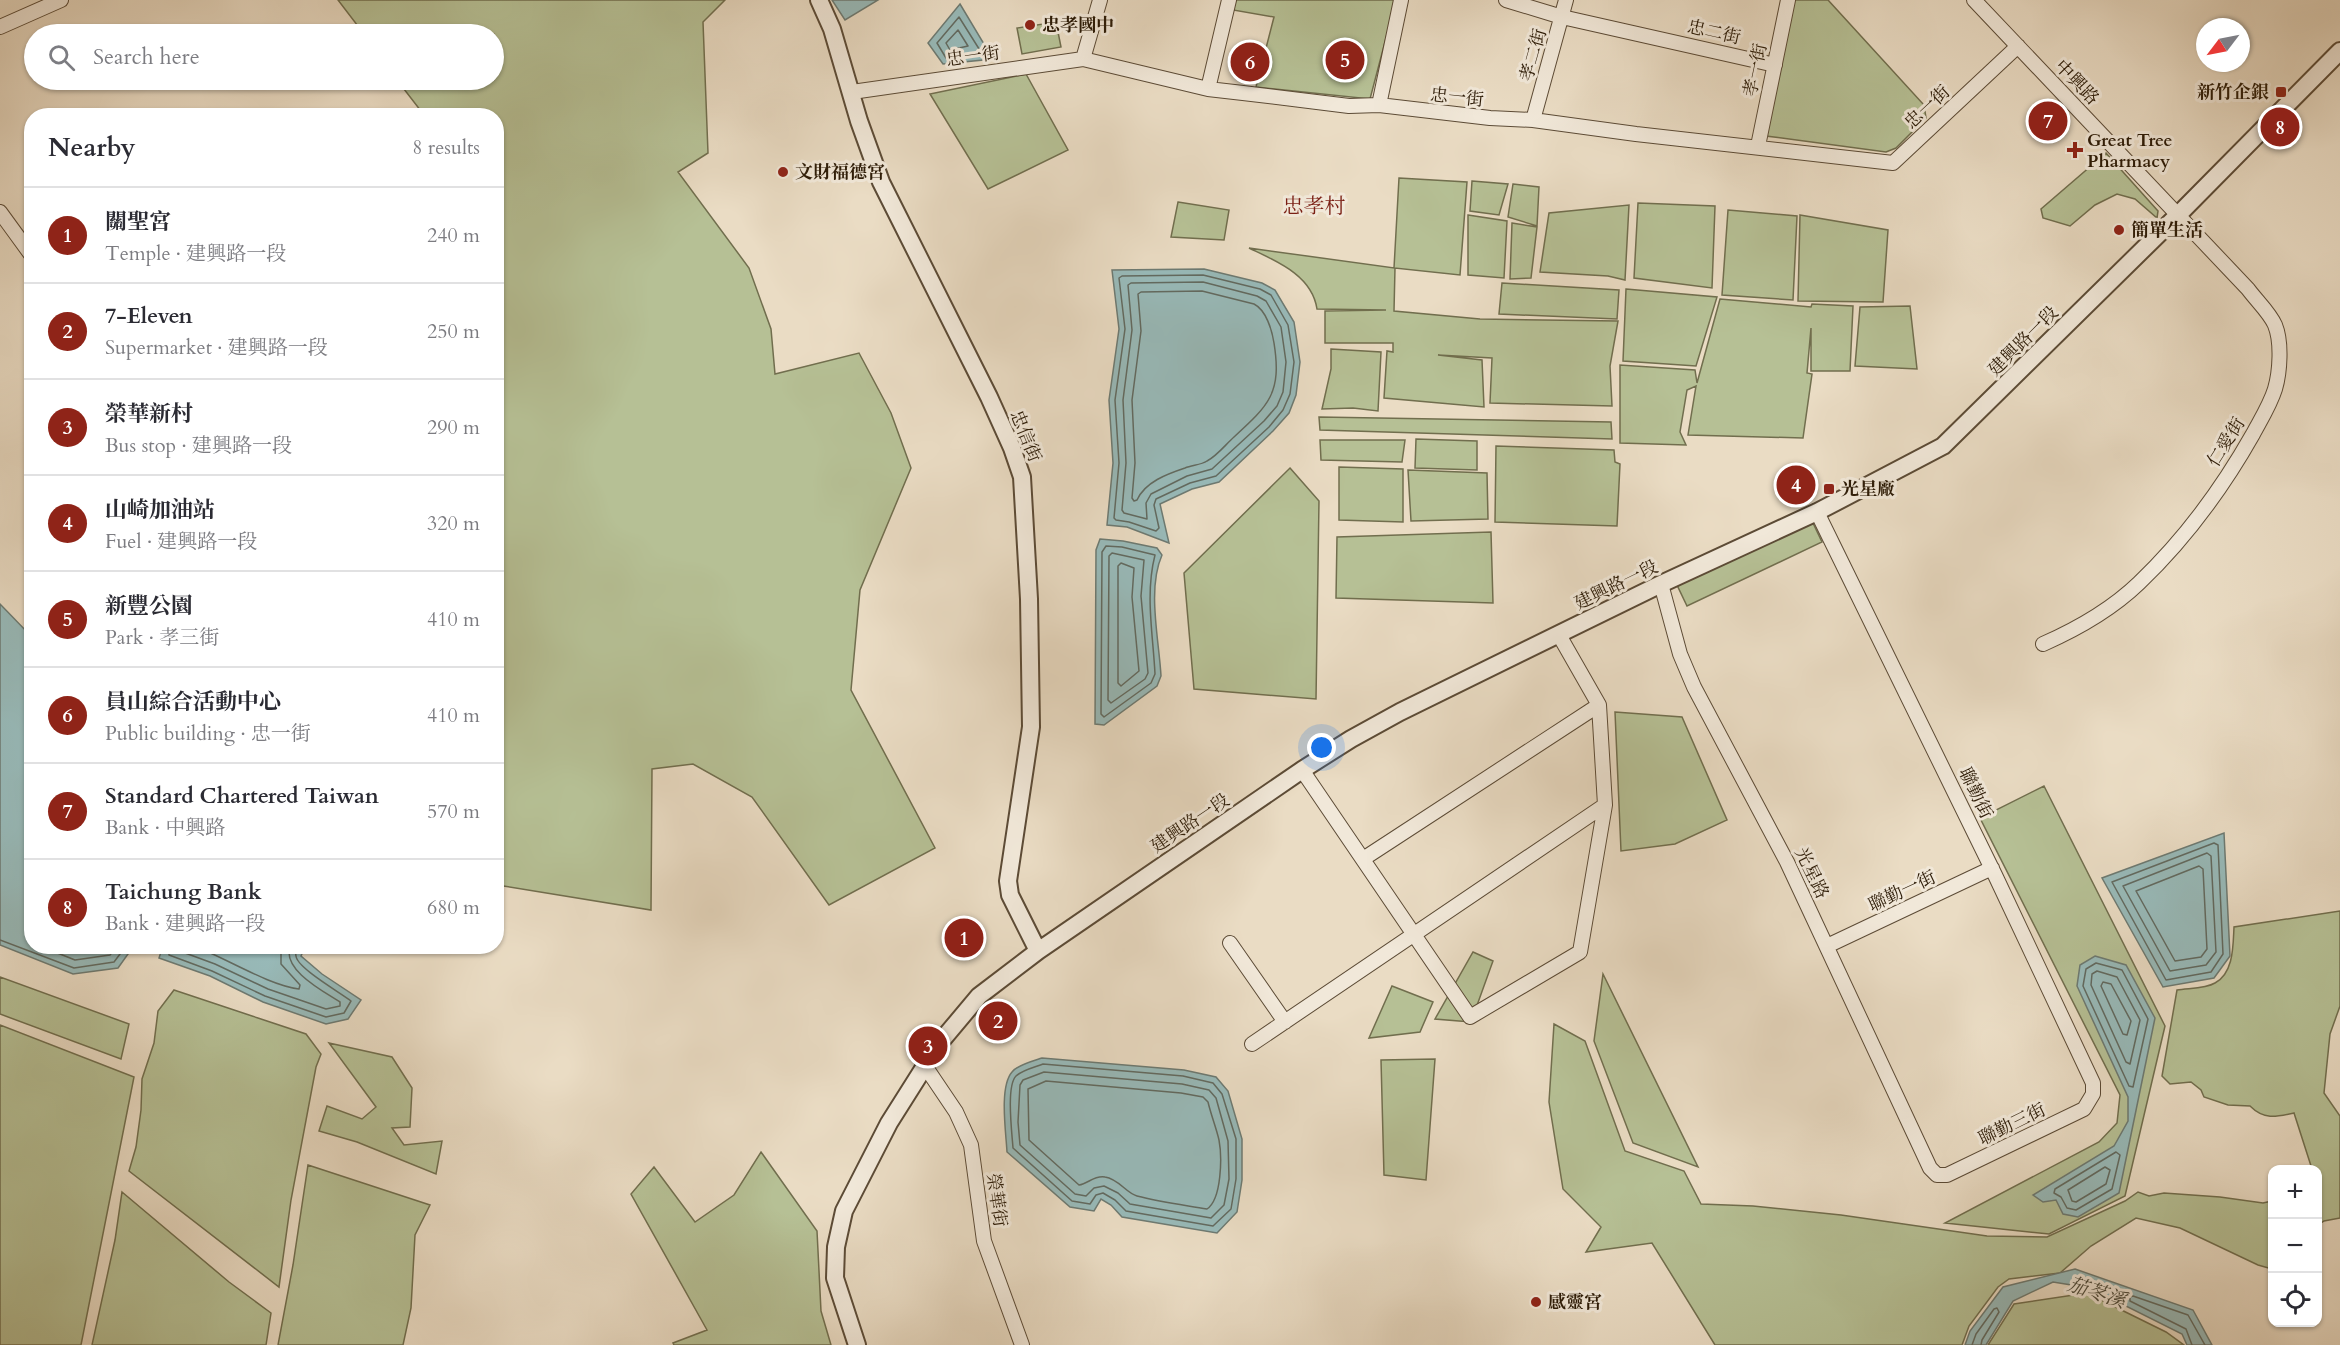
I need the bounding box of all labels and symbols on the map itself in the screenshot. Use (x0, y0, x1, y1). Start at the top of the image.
place label: 忠孝國中 (1042, 13, 1114, 38)
street label: 忠二街 (1685, 14, 1743, 51)
marker: 忠孝國中 (1023, 18, 1037, 32)
north arrow (2196, 18, 2250, 72)
street label: 孝二街 (1514, 26, 1553, 85)
pin: 5 (1326, 38, 1364, 82)
street label: 忠一街 (945, 40, 1002, 73)
pin: 6 (1230, 40, 1270, 84)
street label: 孝一街 (1738, 41, 1773, 99)
street label: 中興路 (2049, 54, 2104, 110)
street label: 忠一街 (1899, 80, 1956, 135)
place label: 新竹企銀 (2197, 80, 2269, 105)
street label: 忠一街 (1429, 82, 1485, 113)
marker: 新竹企銀 (2274, 85, 2288, 99)
pin: 7 (2028, 98, 2068, 144)
pin: 8 (2260, 104, 2300, 150)
place label: Great Tree Pharmacy (2087, 128, 2172, 174)
marker: Great Tree Pharmacy (2068, 143, 2082, 157)
place label: 文財福德宮 (795, 160, 885, 185)
marker: 文財福德宮 (776, 165, 790, 179)
district label: 忠孝村 (1283, 192, 1346, 221)
place label: 簡單生活 (2131, 218, 2203, 243)
marker: 簡單生活 (2112, 223, 2126, 237)
street label: 建興路一段 (1983, 301, 2064, 382)
street label: 忠信街 (1004, 406, 1047, 466)
street label: 仁愛街 (2202, 413, 2251, 472)
pin: 4 (1776, 462, 1816, 508)
place label: 光星廠 (1841, 477, 1895, 502)
marker: 光星廠 (1822, 482, 1836, 496)
street label: 建興路一段 (1570, 554, 1662, 616)
your location (1307, 733, 1336, 762)
street label: 聯勤街 (1952, 763, 1999, 823)
street label: 建興路一段 (1146, 788, 1235, 859)
street label: 光星路 (1788, 843, 1835, 903)
street label: 聯勤一街 (1864, 865, 1940, 918)
pin: 1 (944, 916, 984, 960)
pin: 2 (978, 998, 1018, 1044)
pin: 3 (908, 1024, 948, 1068)
street label: 聯勤三街 (1974, 1097, 2050, 1151)
street label: 榮華街 (980, 1172, 1013, 1229)
water label: 茄苳溪 (2064, 1270, 2131, 1315)
place label: 感靈宮 (1548, 1290, 1602, 1315)
marker: 感靈宮 (1529, 1295, 1543, 1309)

